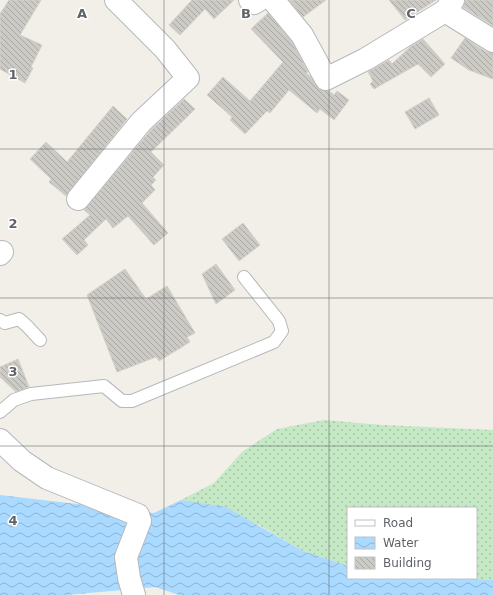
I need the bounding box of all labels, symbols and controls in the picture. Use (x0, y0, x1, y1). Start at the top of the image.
text: A (77, 6, 87, 21)
text: B (241, 6, 251, 21)
text: C (406, 6, 416, 21)
text: 1 (8, 67, 18, 82)
text: 2 (8, 216, 18, 231)
text: 3 (8, 364, 18, 379)
legend (347, 507, 477, 579)
text: 4 (8, 513, 18, 528)
text: Road (383, 516, 413, 530)
text: Water (383, 536, 419, 550)
text: Building (383, 556, 432, 570)

